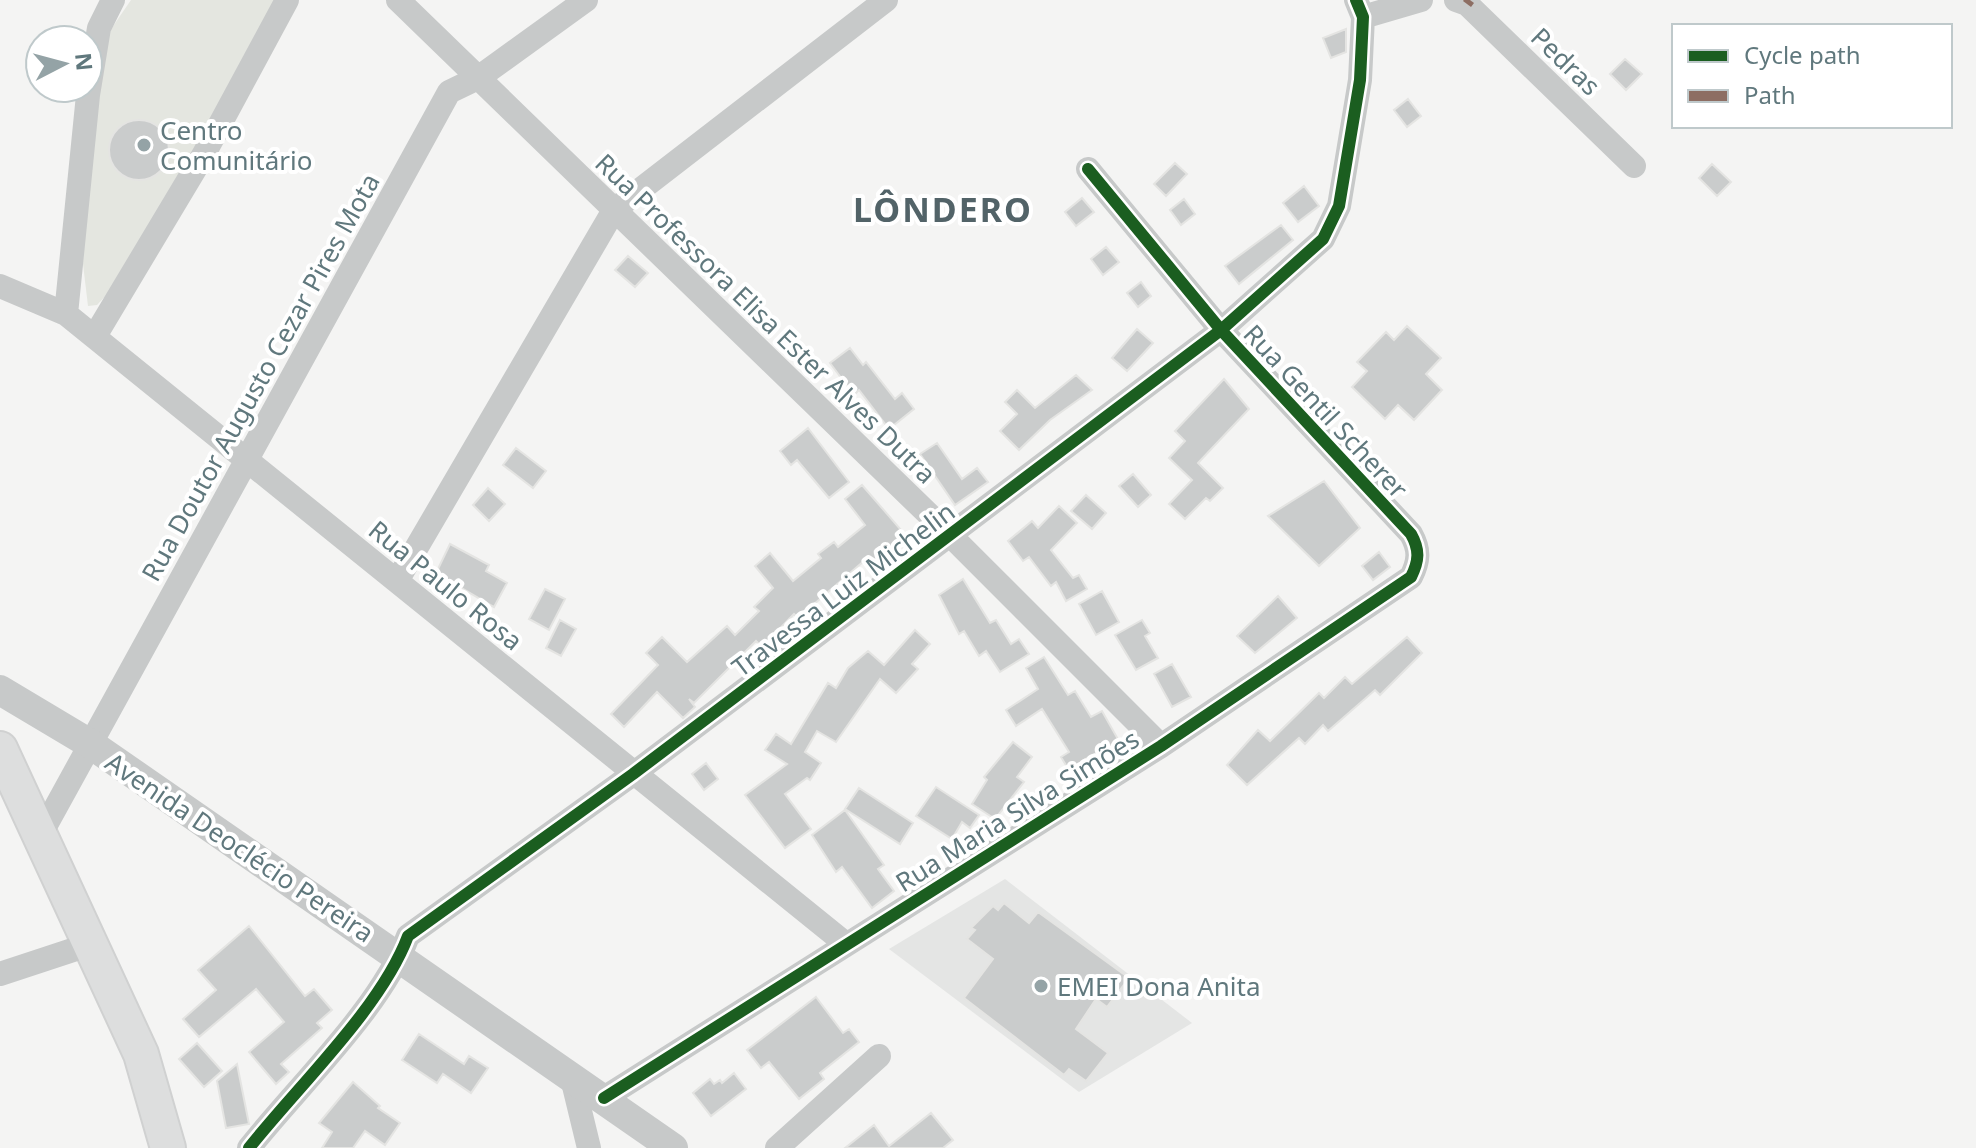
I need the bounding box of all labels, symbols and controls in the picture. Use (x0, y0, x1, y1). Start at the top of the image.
street label: Pedras (1523, 19, 1609, 103)
north arrow (24, 24, 104, 104)
legend (1672, 24, 1952, 128)
text: Cycle path (1744, 38, 1861, 71)
text: N (69, 51, 101, 72)
text: Path (1744, 78, 1795, 111)
place label: Centro Comunitário (160, 112, 312, 178)
marker: Centro Comunitário (135, 136, 153, 154)
street label: Rua Professora Elisa Ester Alves Dutra (588, 145, 944, 491)
street label: Rua Doutor Augusto Cezar Pires Mota (133, 167, 387, 587)
district label: LÔNDERO (853, 186, 1033, 232)
street label: Rua Gentil Scherer (1236, 316, 1416, 506)
street label: Travessa Luiz Michelin (724, 493, 962, 685)
street label: Rua Paulo Rosa (362, 512, 530, 658)
street label: Rua Maria Silva Simões (888, 720, 1146, 900)
street label: Avenida Deoclécio Pereira (99, 744, 381, 950)
place label: EMEI Dona Anita (1057, 968, 1261, 1004)
marker: EMEI Dona Anita (1032, 977, 1050, 995)

